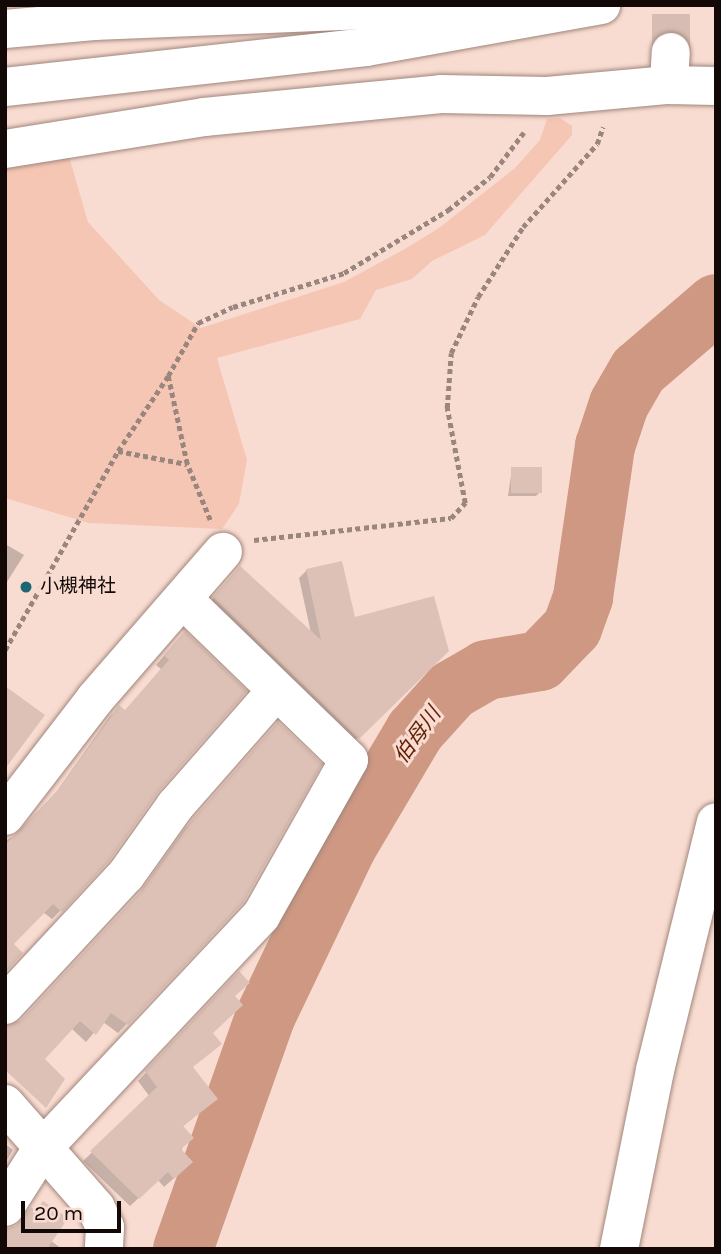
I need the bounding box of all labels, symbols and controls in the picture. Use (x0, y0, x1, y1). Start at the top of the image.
place label: 小槻神社 (40, 576, 116, 598)
marker: 小槻神社 (18, 579, 34, 595)
water label: 伯母川 (388, 702, 446, 768)
scale bar (24, 1188, 124, 1232)
text: 20 m (34, 1201, 83, 1225)

